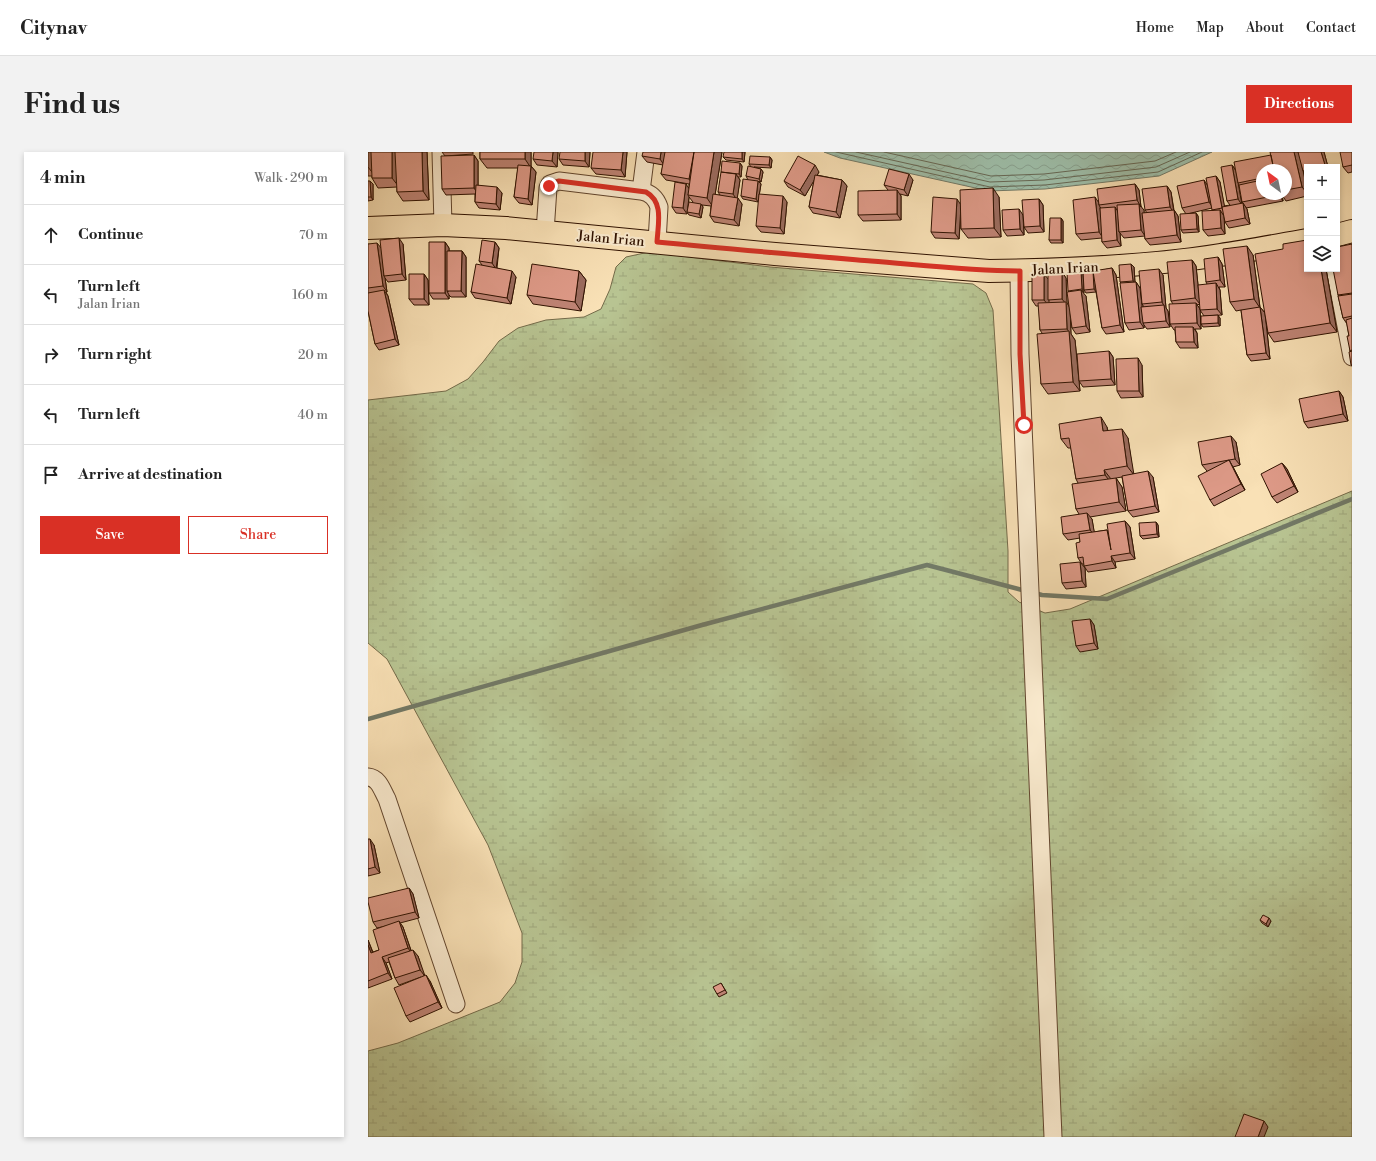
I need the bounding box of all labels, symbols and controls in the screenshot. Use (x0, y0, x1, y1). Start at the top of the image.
text: Citynav (20, 16, 87, 40)
text: Home (1136, 19, 1174, 37)
text: Map (1196, 19, 1224, 37)
text: About (1246, 19, 1284, 37)
text: Contact (1306, 19, 1356, 37)
button: Directions (1246, 85, 1352, 123)
text: Find us (24, 87, 120, 122)
north arrow (1256, 164, 1292, 200)
map controls (1304, 164, 1340, 272)
button: + (1304, 164, 1340, 200)
text: 4 min (40, 167, 85, 189)
text: Walk · 290 m (254, 170, 328, 186)
route end (540, 177, 558, 195)
button: − (1304, 200, 1340, 236)
icon: ahead (40, 224, 62, 246)
text: Continue (78, 225, 143, 244)
text: 70 m (299, 227, 328, 243)
street label: Jalan Irian (576, 227, 646, 251)
button: layers (1304, 236, 1340, 272)
street label: Jalan Irian (1030, 258, 1100, 280)
text: Turn left (78, 277, 140, 296)
icon: left (40, 284, 62, 306)
text: 160 m (292, 287, 328, 303)
text: Jalan Irian (78, 296, 140, 312)
icon: right (40, 344, 62, 366)
text: Turn right (78, 345, 152, 364)
text: 20 m (298, 347, 328, 363)
icon: left (40, 404, 62, 426)
text: Turn left (78, 405, 140, 424)
text: 40 m (298, 407, 328, 423)
route start (1015, 416, 1033, 434)
icon: arrive (40, 464, 62, 486)
text: Arrive at destination (78, 465, 222, 484)
button: Save (40, 516, 180, 554)
button: Share (188, 516, 328, 554)

